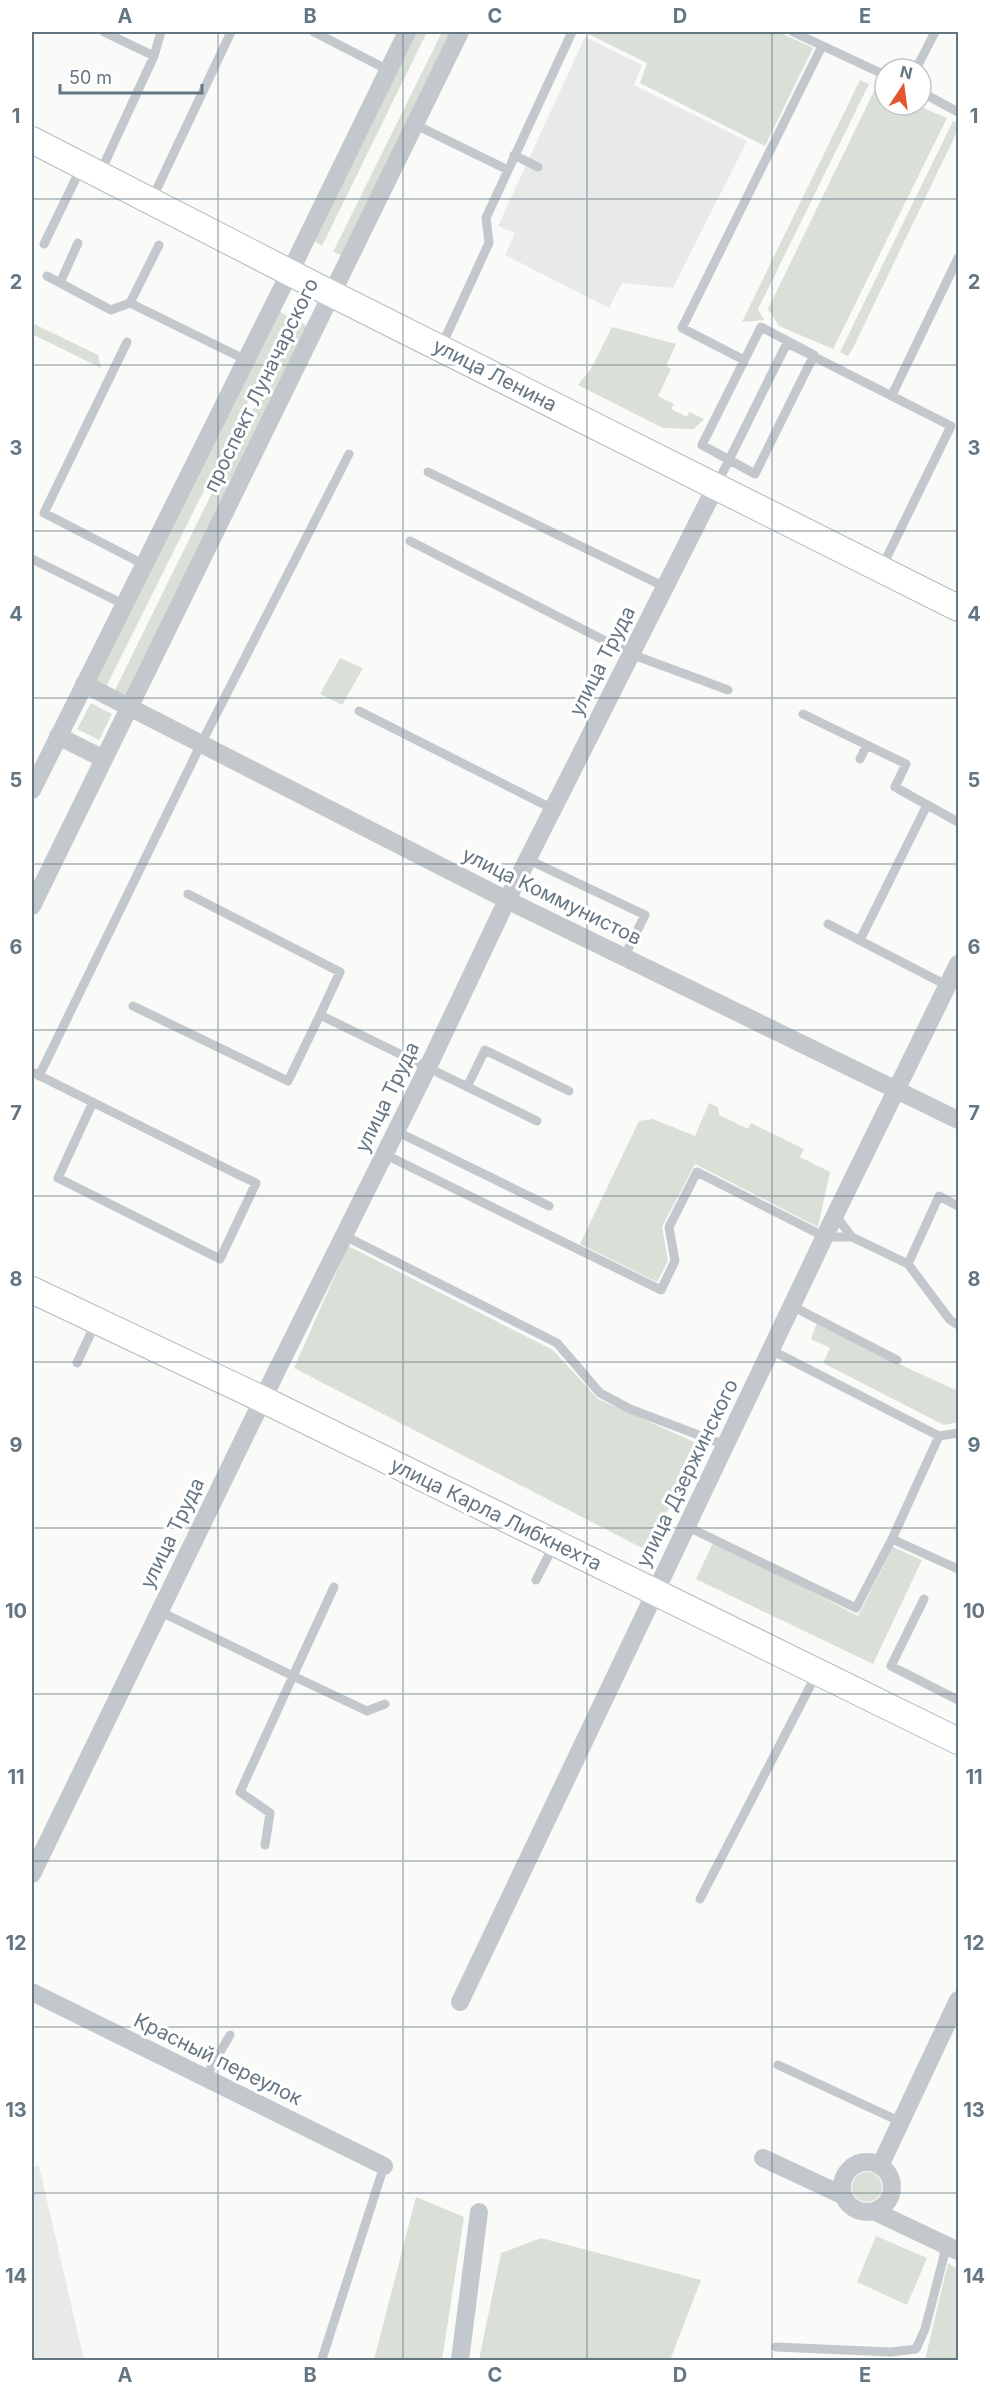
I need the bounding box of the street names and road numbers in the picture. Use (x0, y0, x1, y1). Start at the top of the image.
street label: проспект Луначарского (199, 274, 323, 496)
street label: улица Ленина (429, 333, 561, 417)
street label: улица Труда (564, 602, 640, 720)
street label: улица Коммунистов (458, 842, 646, 950)
street label: улица Труда (350, 1038, 424, 1156)
street label: улица Дзержинского (631, 1375, 743, 1571)
street label: улица Карла Либкнехта (386, 1452, 606, 1576)
street label: улица Труда (135, 1474, 209, 1592)
street label: Красный переулок (130, 2008, 306, 2110)

